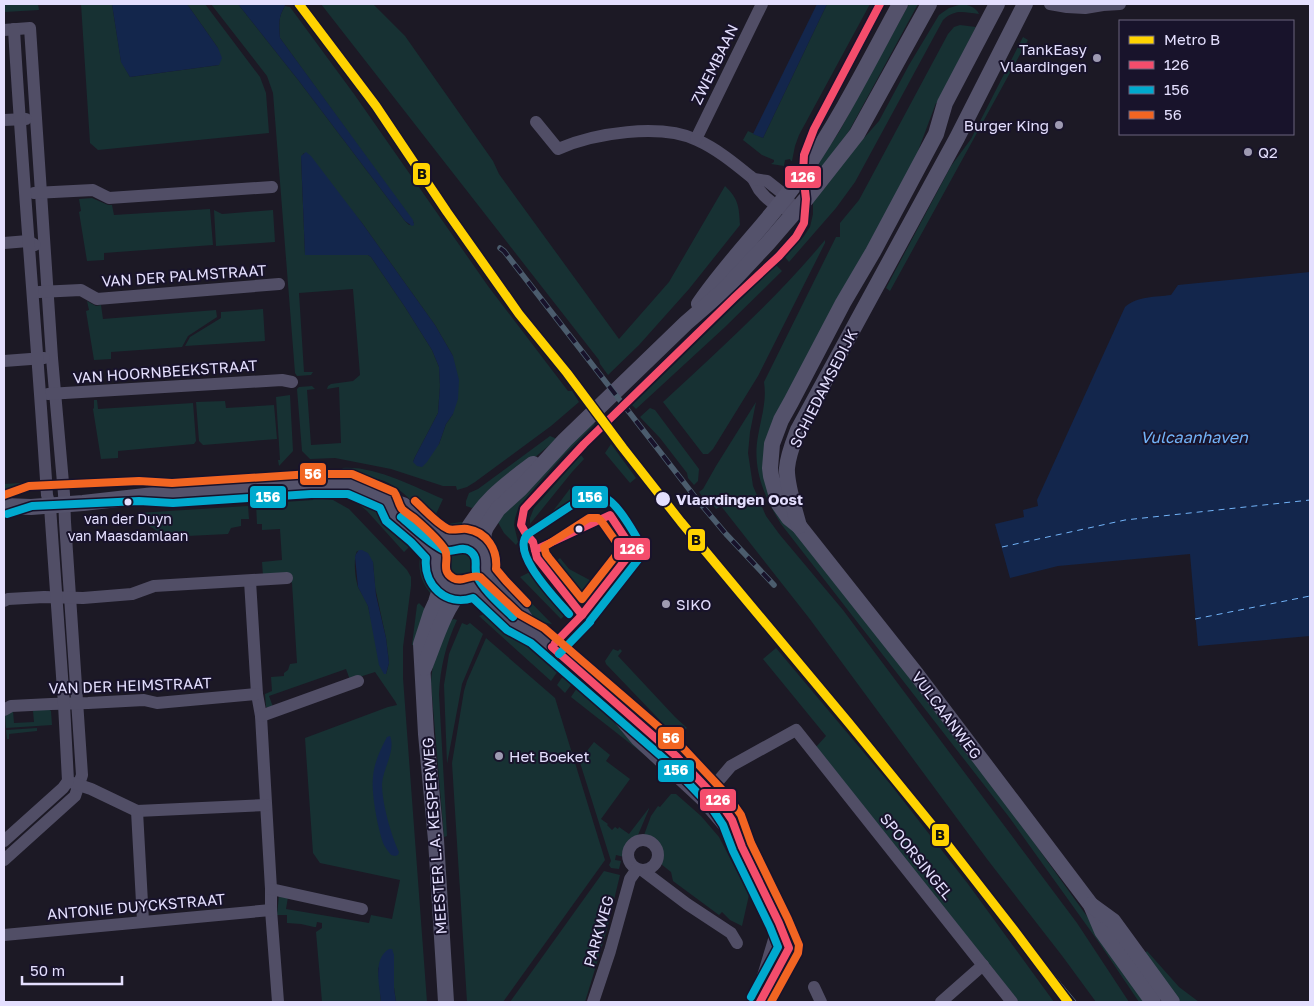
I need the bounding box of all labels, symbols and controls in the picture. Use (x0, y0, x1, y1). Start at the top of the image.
legend (1119, 20, 1294, 135)
street label: ZWEMBAAN (687, 21, 741, 107)
text: Metro B (1164, 30, 1220, 48)
place label: TankEasy Vlaardingen (1000, 40, 1088, 75)
marker: TankEasy Vlaardingen (1091, 52, 1103, 64)
text: 126 (1164, 55, 1189, 73)
text: 156 (1164, 80, 1189, 98)
text: 56 (1164, 105, 1182, 123)
place label: Burger King (964, 116, 1049, 134)
marker: Burger King (1053, 119, 1065, 131)
place label: Q2 (1258, 143, 1278, 161)
marker: Q2 (1242, 146, 1254, 158)
line badge: B (412, 162, 431, 186)
text: B (417, 165, 427, 182)
line badge: 126 (784, 165, 822, 189)
text: 126 (791, 168, 815, 185)
street label: VAN DER PALMSTRAAT (101, 260, 267, 290)
street label: SCHIEDAMSEDIJK (785, 326, 861, 450)
street label: VAN HOORNBEEKSTRAAT (72, 356, 258, 386)
water label: Vulcaanhaven (1140, 427, 1249, 447)
line badge: 56 (299, 462, 327, 486)
text: 56 (304, 465, 322, 482)
line badge: 156 (249, 485, 287, 509)
line badge: 156 (571, 485, 609, 509)
text: 156 (256, 488, 280, 505)
text: 156 (578, 488, 602, 505)
marker: Vlaardingen Oost (654, 490, 672, 508)
place label: Vlaardingen Oost (676, 490, 803, 508)
marker: van der Duyn van Maasdamlaan (123, 497, 133, 507)
place label: van der Duyn van Maasdamlaan (68, 510, 188, 544)
unlabelled marker (574, 524, 584, 534)
line badge: B (687, 528, 706, 552)
text: B (691, 531, 701, 548)
line badge: 126 (613, 537, 651, 561)
text: 126 (620, 540, 644, 557)
place label: SIKO (676, 595, 711, 613)
marker: SIKO (660, 598, 672, 610)
street label: VULCAANWEG (908, 668, 986, 762)
street label: VAN DER HEIMSTRAAT (48, 673, 212, 697)
line badge: 56 (657, 726, 685, 750)
text: 56 (662, 729, 680, 746)
street label: MEESTER L.A. KESPERWEG (418, 737, 450, 935)
place label: Het Boeket (509, 747, 589, 765)
marker: Het Boeket (493, 750, 505, 762)
line badge: 156 (657, 759, 695, 783)
text: 156 (664, 761, 688, 778)
line badge: 126 (699, 788, 737, 812)
text: 126 (706, 791, 730, 808)
street label: SPOORSINGEL (877, 809, 958, 903)
line badge: B (931, 823, 950, 847)
text: B (935, 826, 945, 843)
street label: ANTONIE DUYCKSTRAAT (46, 889, 226, 923)
street label: PARKWEG (579, 893, 617, 969)
scale bar (22, 954, 122, 986)
text: 50 m (30, 961, 65, 979)

